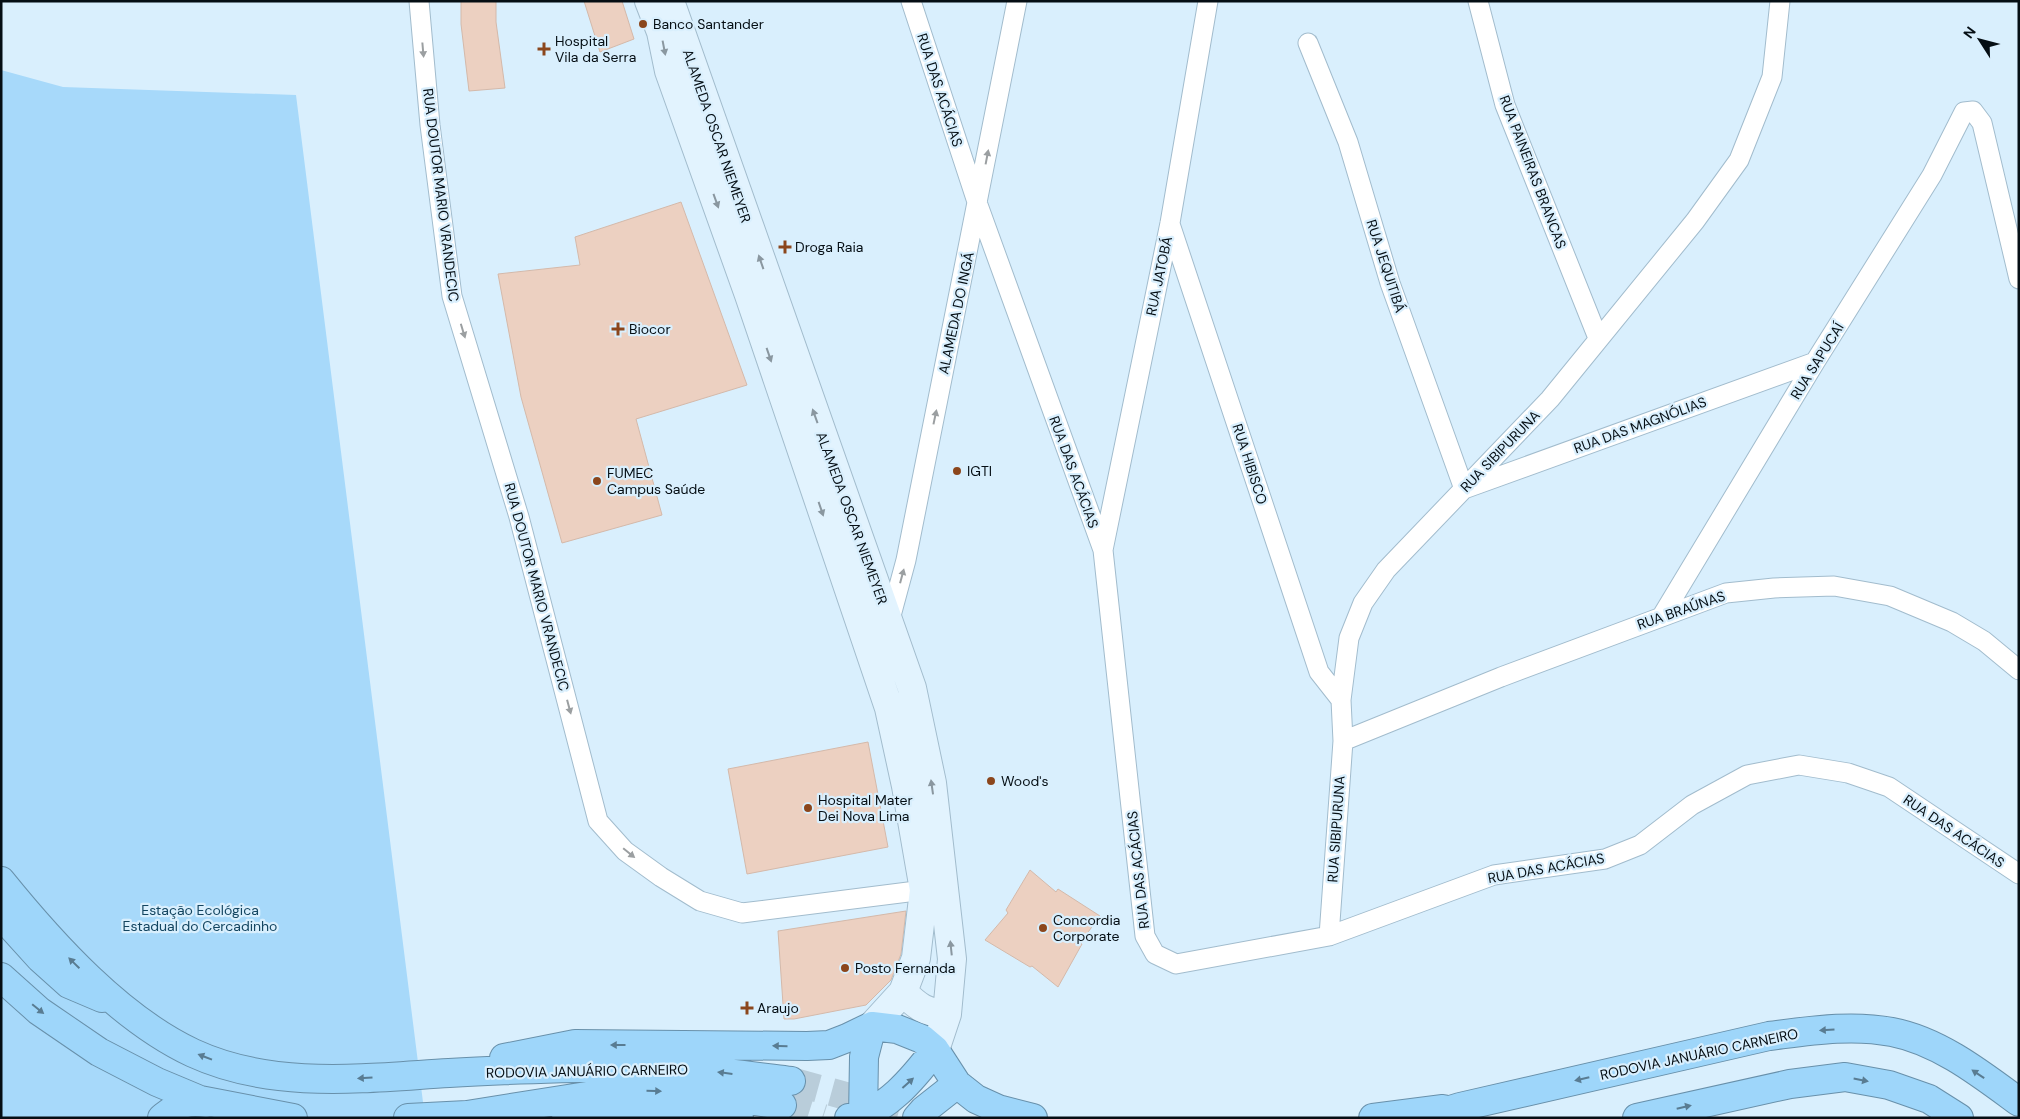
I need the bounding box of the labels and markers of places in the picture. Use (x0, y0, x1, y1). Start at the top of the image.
place label: Banco Santander (653, 15, 764, 33)
marker: Banco Santander (637, 18, 649, 30)
place label: Hospital Vila da Serra (555, 32, 636, 66)
marker: Hospital Vila da Serra (537, 42, 551, 56)
place label: Droga Raia (795, 238, 863, 256)
marker: Droga Raia (779, 241, 791, 253)
place label: Biocor (629, 320, 671, 338)
marker: Biocor (611, 322, 625, 336)
place label: IGTI (967, 462, 992, 480)
place label: FUMEC Campus Saúde (607, 464, 705, 498)
marker: IGTI (951, 465, 963, 477)
marker: FUMEC Campus Saúde (591, 475, 603, 487)
place label: Wood's (1001, 772, 1048, 790)
marker: Wood's (985, 775, 997, 787)
place label: Hospital Mater Dei Nova Lima (818, 791, 913, 825)
marker: Hospital Mater Dei Nova Lima (802, 802, 814, 814)
place label: Concordia Corporate (1053, 911, 1120, 945)
marker: Concordia Corporate (1037, 922, 1049, 934)
place label: Posto Fernanda (855, 959, 955, 977)
marker: Posto Fernanda (839, 962, 851, 974)
place label: Araujo (757, 999, 799, 1017)
marker: Araujo (741, 1002, 753, 1014)

